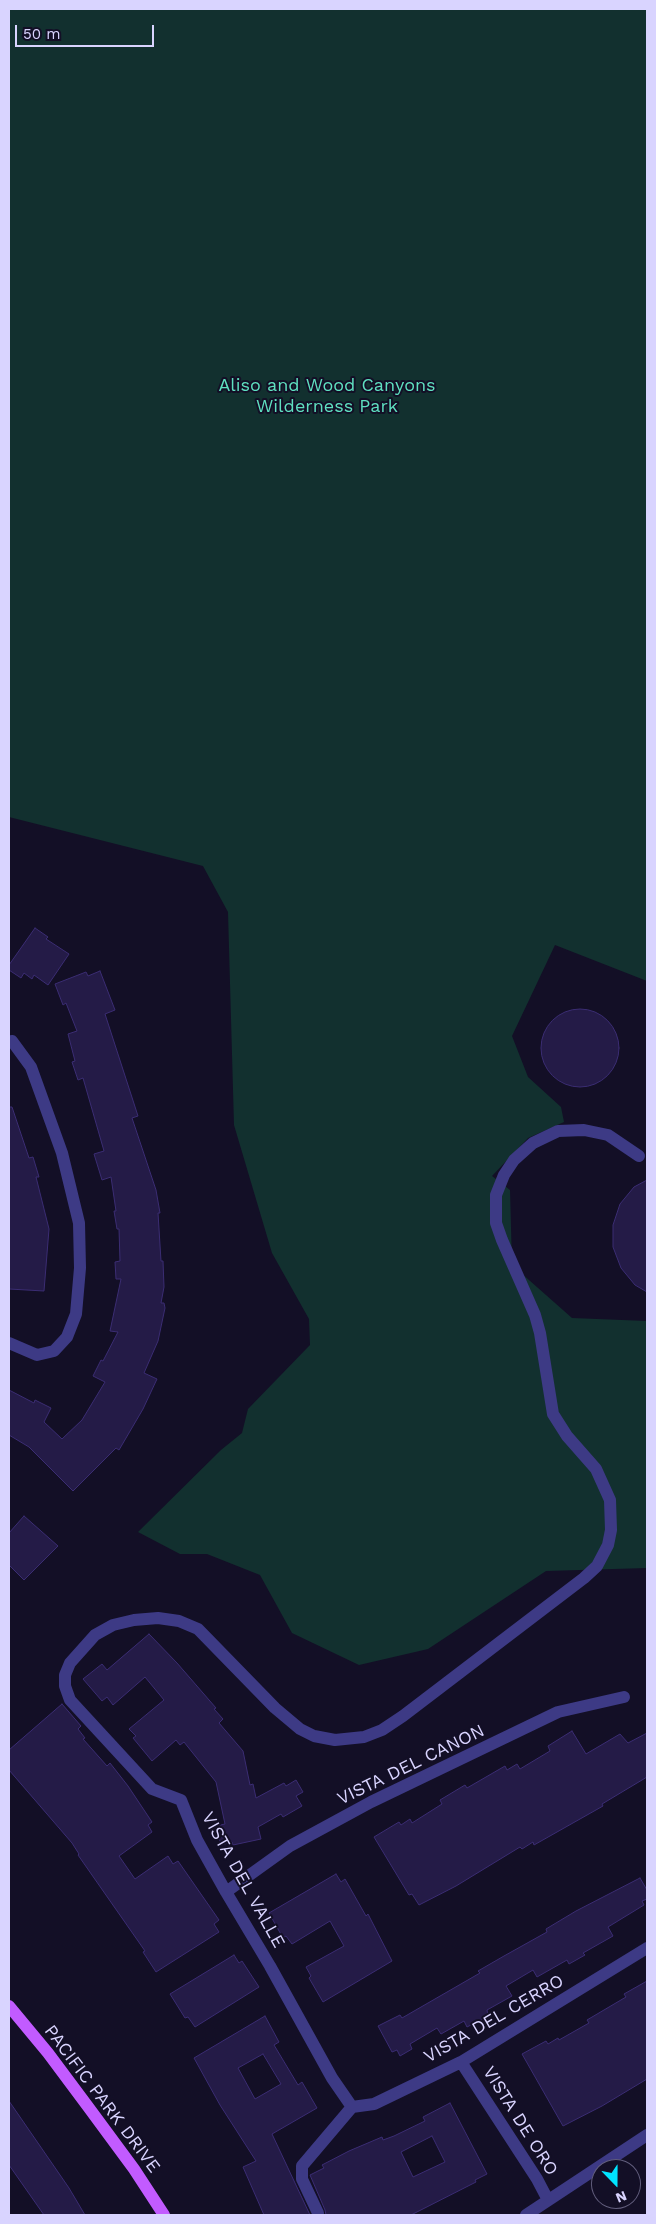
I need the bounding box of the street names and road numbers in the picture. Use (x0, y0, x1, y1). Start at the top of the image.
street label: VISTA DEL CANON (334, 1720, 488, 1810)
street label: VISTA DEL VALLE (197, 1808, 289, 1952)
street label: VISTA DEL CERRO (420, 1970, 568, 2068)
street label: PACIFIC PARK DRIVE (39, 2021, 165, 2177)
street label: VISTA DE ORO (478, 2062, 562, 2180)

